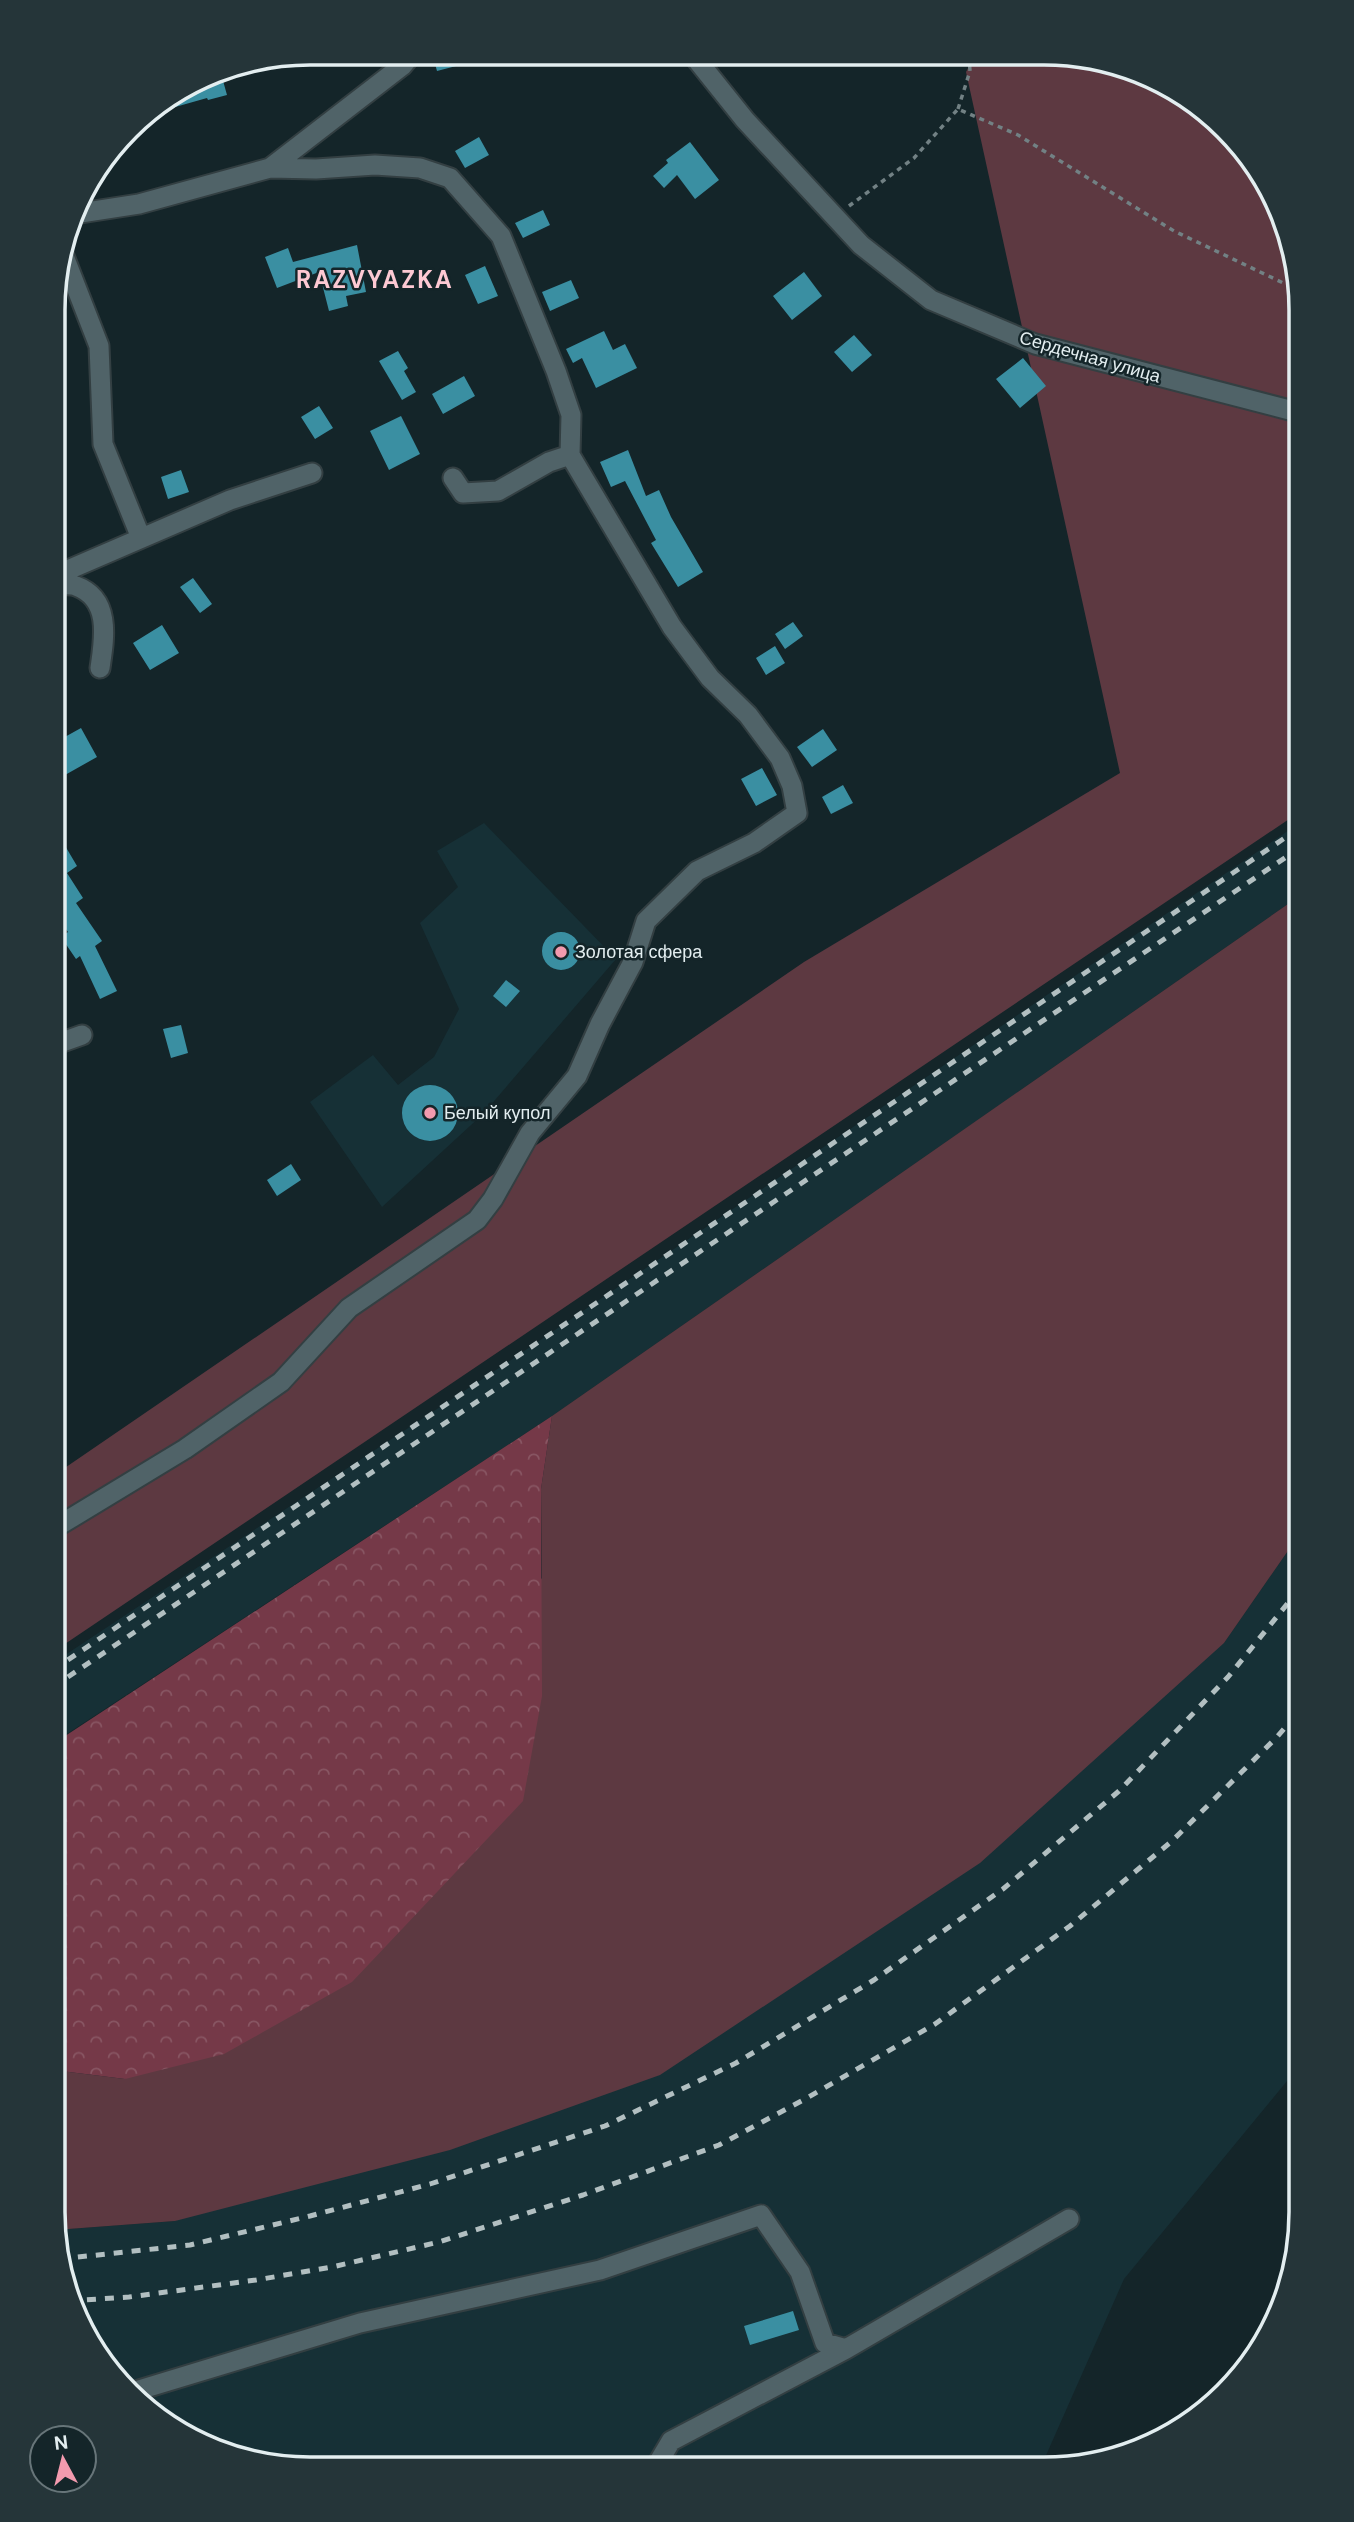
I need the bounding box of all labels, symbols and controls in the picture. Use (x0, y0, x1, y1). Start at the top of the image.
district label: RAZVYAZKA (296, 264, 454, 295)
street label: Сердечная улица (1017, 325, 1164, 389)
place label: Золотая сфера (575, 940, 703, 964)
marker: Золотая сфера (553, 944, 569, 960)
place label: Белый купол (444, 1101, 550, 1125)
marker: Белый купол (422, 1105, 438, 1121)
north arrow (28, 2424, 98, 2494)
text: N (53, 2429, 69, 2456)

